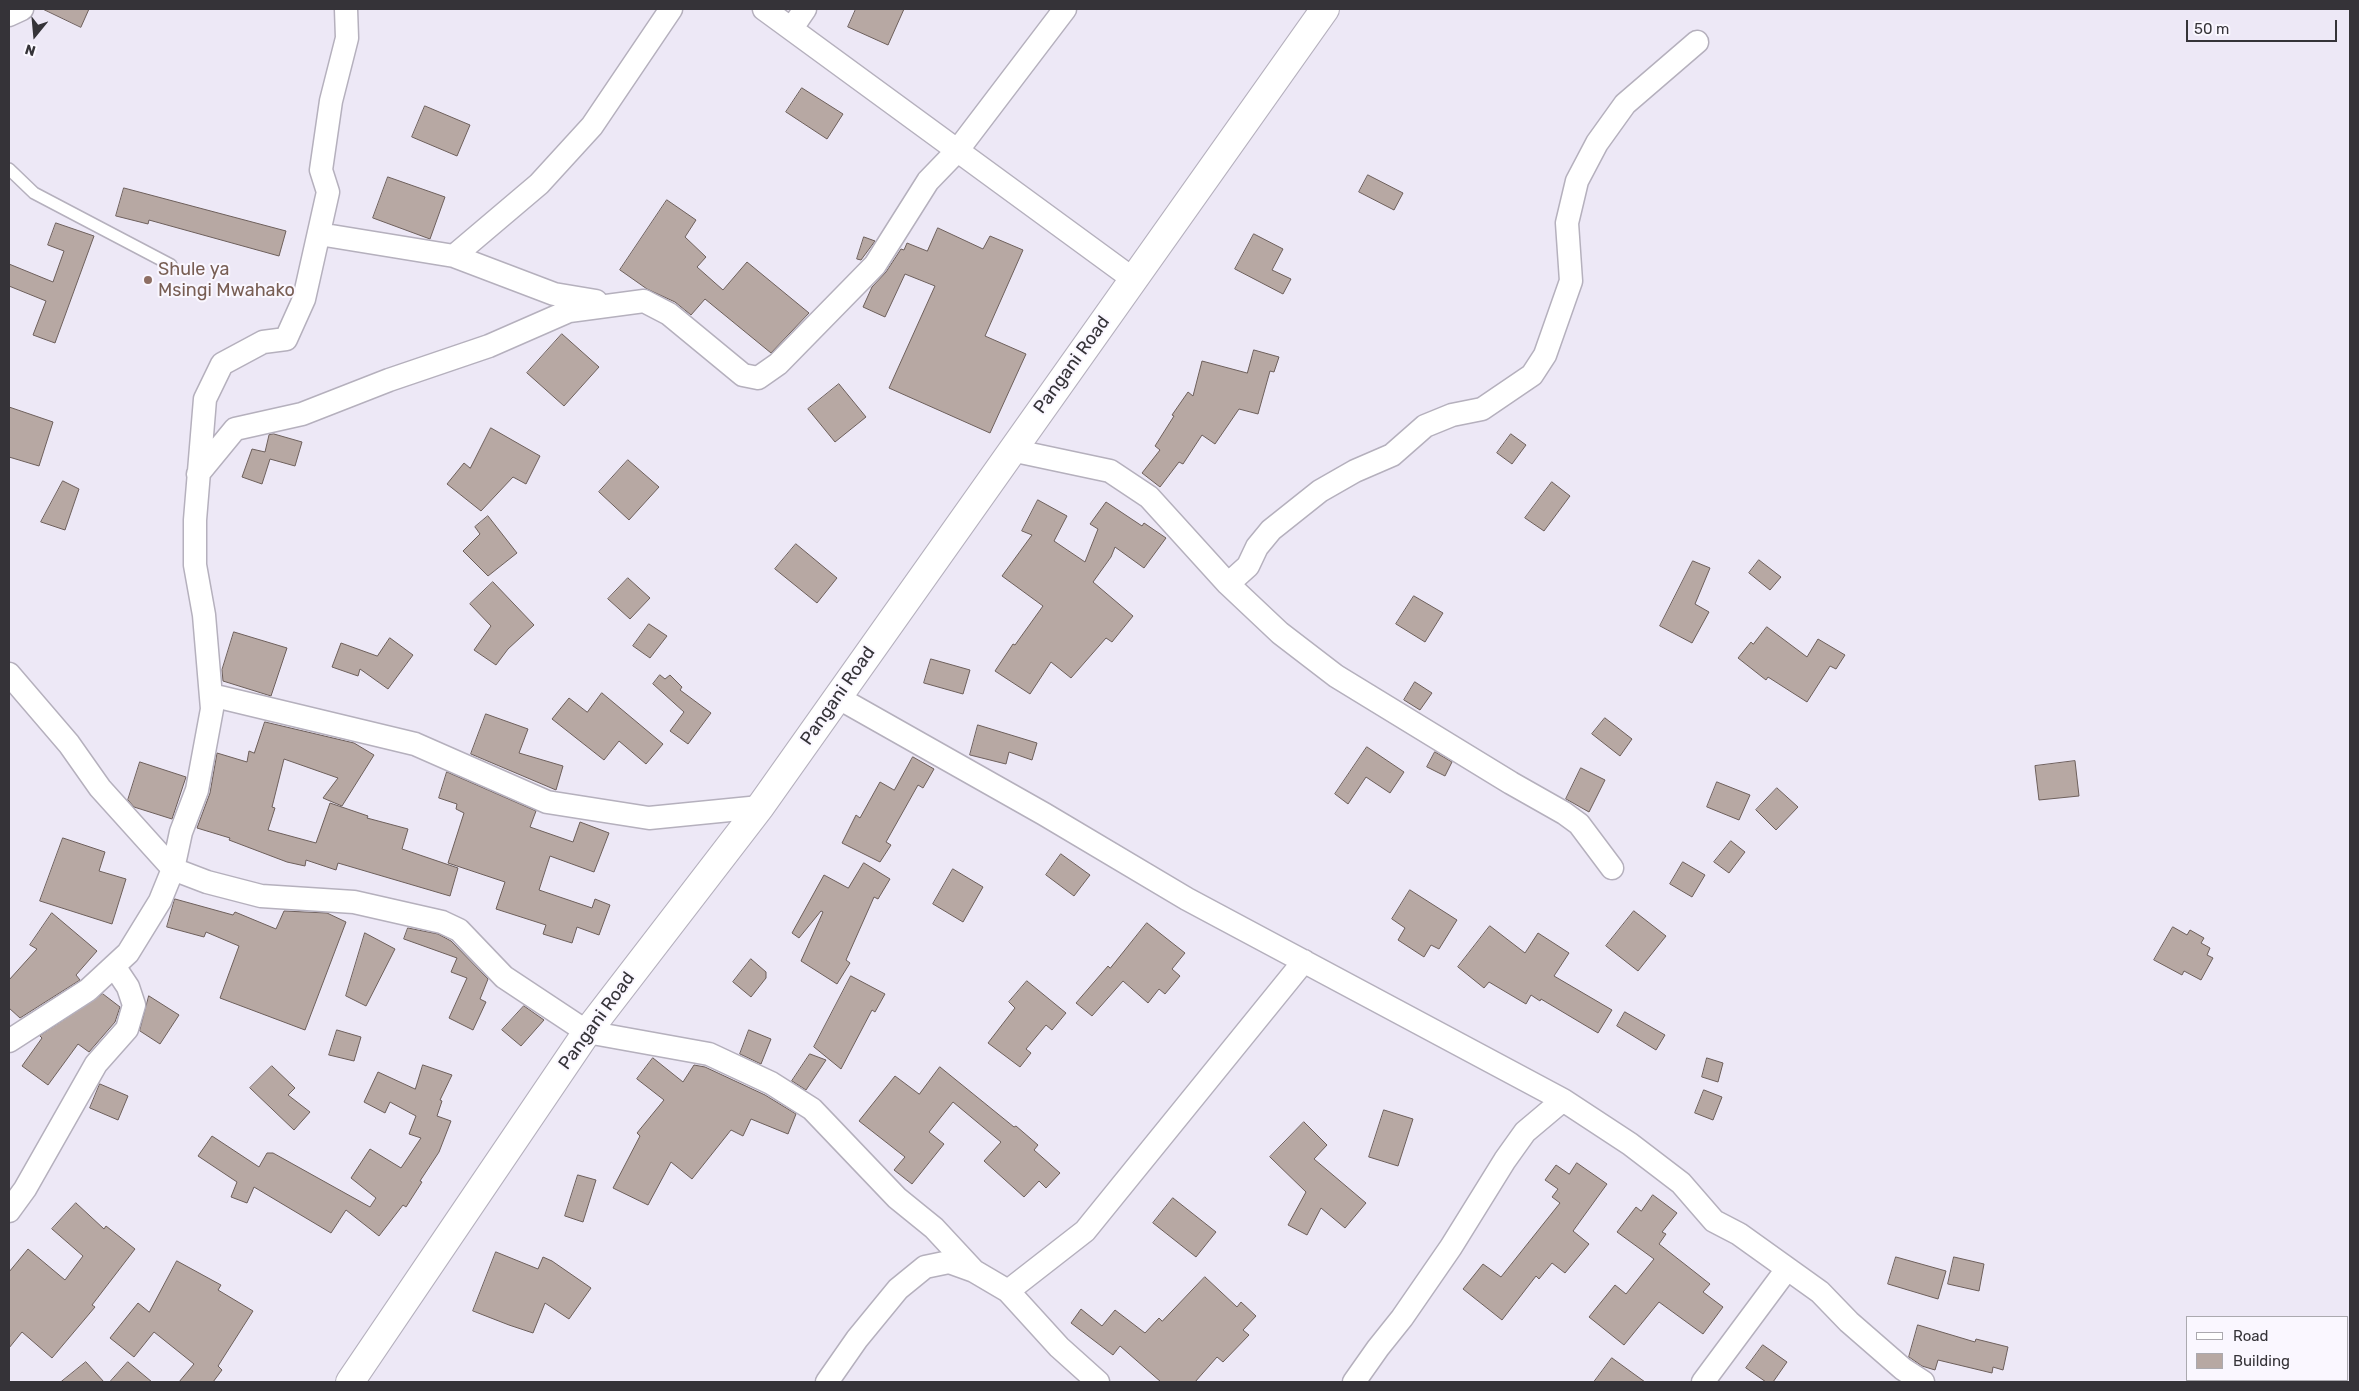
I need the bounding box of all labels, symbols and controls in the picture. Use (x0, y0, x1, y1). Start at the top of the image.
north arrow (10, 10, 60, 60)
scale bar (2189, 10, 2340, 42)
text: 50 m (2194, 20, 2229, 38)
text: N (23, 40, 38, 59)
place label: Shule ya Msingi Mwahako (158, 259, 295, 302)
marker: Shule ya Msingi Mwahako (142, 274, 154, 286)
street label: Pangani Road (1029, 312, 1115, 418)
street label: Pangani Road (796, 643, 880, 749)
street label: Pangani Road (554, 968, 640, 1074)
legend (2186, 1316, 2349, 1381)
text: Road (2233, 1327, 2269, 1345)
text: Building (2233, 1352, 2290, 1370)

